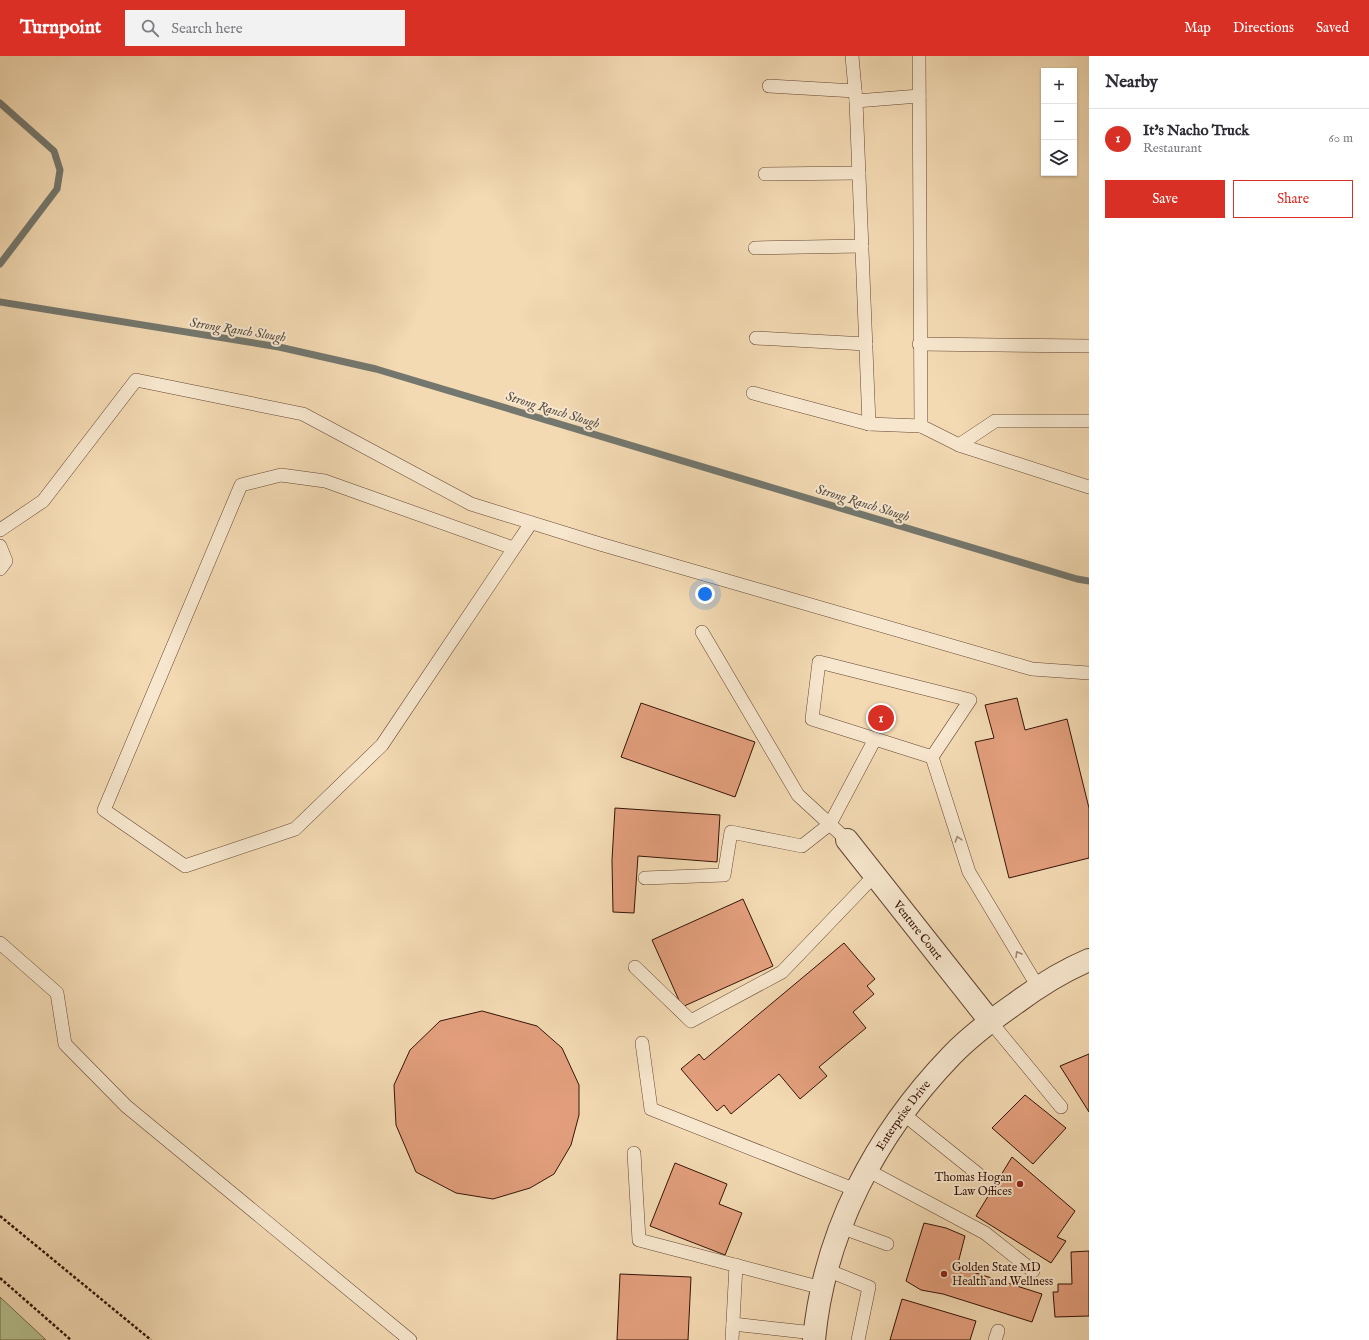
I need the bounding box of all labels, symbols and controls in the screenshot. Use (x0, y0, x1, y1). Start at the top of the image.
search box (125, 10, 405, 46)
text: Turnpoint (20, 16, 101, 40)
icon: search (139, 17, 161, 39)
text: Search here (171, 19, 243, 38)
text: Map (1184, 19, 1211, 37)
text: Directions (1233, 19, 1294, 37)
text: Saved (1316, 19, 1349, 37)
map controls (1041, 68, 1077, 176)
button: + (1041, 68, 1077, 104)
text: Nearby (1105, 72, 1158, 93)
button: − (1041, 104, 1077, 140)
text: It's Nacho Truck (1143, 121, 1249, 140)
text: 1 (1116, 130, 1120, 147)
text: 60 m (1328, 130, 1353, 147)
button: layers (1041, 140, 1077, 176)
text: Restaurant (1143, 140, 1202, 157)
button: Save (1105, 180, 1225, 218)
button: Share (1233, 180, 1353, 218)
water label: Strong Ranch Slough (188, 314, 288, 348)
water label: Strong Ranch Slough (503, 388, 602, 434)
water label: Strong Ranch Slough (813, 481, 912, 527)
your location (695, 584, 715, 604)
pin: 1 (868, 703, 894, 733)
one-way arrow (954, 836, 963, 843)
street label: Venture Court (889, 897, 946, 963)
one-way arrow (1015, 951, 1022, 958)
street label: Enterprise Drive (873, 1077, 934, 1153)
place label: Thomas Hogan Law Offices (934, 1170, 1013, 1199)
marker: Thomas Hogan Law Offices (1015, 1179, 1025, 1189)
place label: Golden State MD Health and Wellness (952, 1260, 1053, 1289)
marker: Golden State MD Health and Wellness (939, 1269, 949, 1279)

